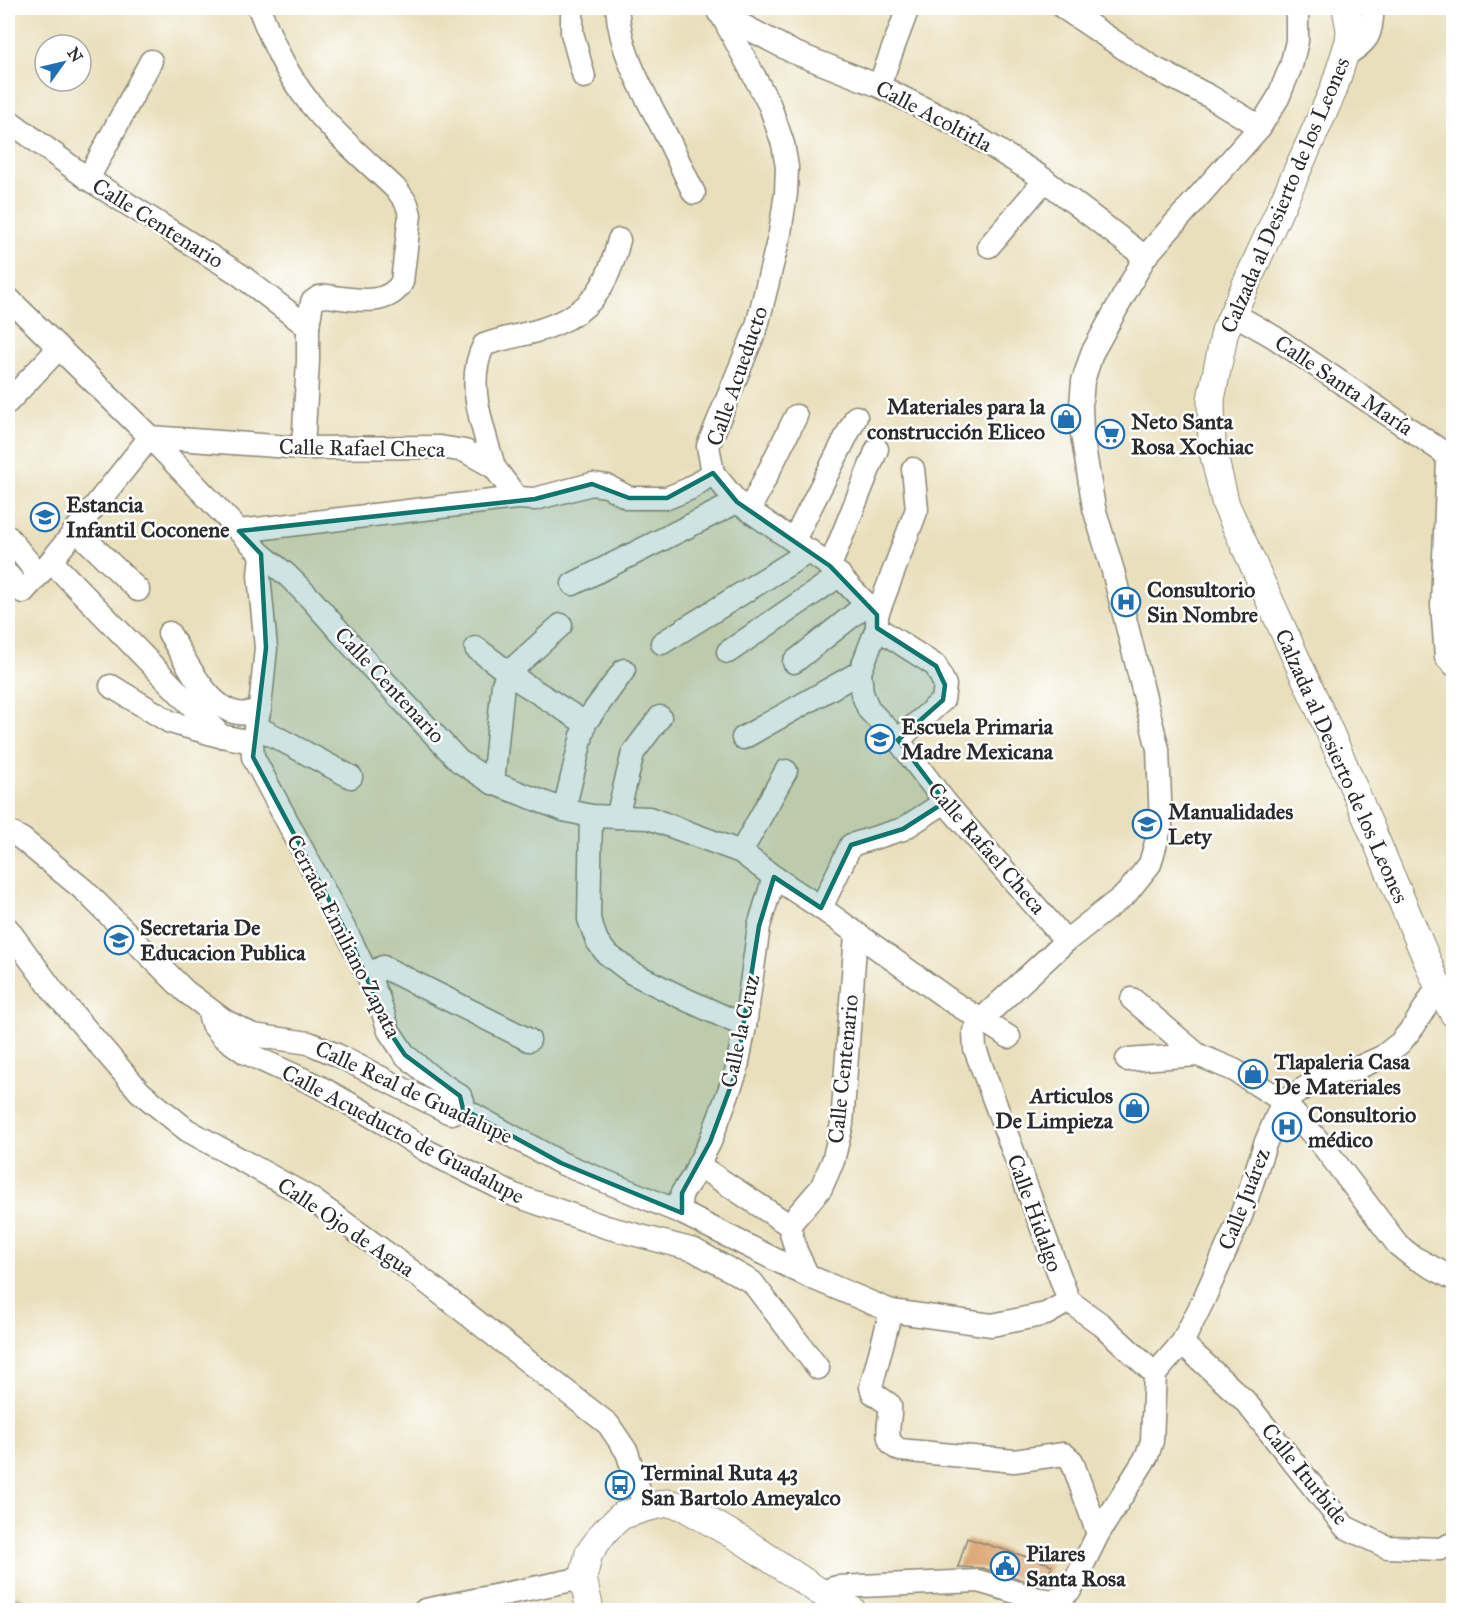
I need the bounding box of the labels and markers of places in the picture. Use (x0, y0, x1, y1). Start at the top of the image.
place label: Materiales para la construcción Eliceo (867, 393, 1046, 445)
shop icon: Materiales para la construcción Eliceo (1050, 403, 1082, 435)
place label: Neto Santa Rosa Xochiac (1131, 408, 1254, 460)
supermarket icon: Neto Santa Rosa Xochiac (1094, 418, 1126, 450)
place label: Estancia Infantil Coconene (66, 491, 229, 543)
school or university icon: Estancia Infantil Coconene (29, 501, 61, 533)
place label: Consultorio Sin Nombre (1147, 576, 1258, 628)
hospital icon: Consultorio Sin Nombre (1110, 586, 1142, 618)
place label: Escuela Primaria Madre Mexicana (901, 713, 1054, 765)
school or university icon: Escuela Primaria Madre Mexicana (864, 723, 896, 755)
place label: Manualidades Lety (1168, 798, 1293, 850)
school or university icon: Manualidades Lety (1131, 808, 1163, 840)
place label: Secretaria De Educacion Publica (140, 914, 306, 966)
school or university icon: Secretaria De Educacion Publica (103, 924, 135, 956)
place label: Tlapaleria Casa De Materiales (1273, 1048, 1410, 1100)
shop icon: Tlapaleria Casa De Materiales (1237, 1058, 1269, 1090)
place label: Articulos De Limpieza (995, 1082, 1114, 1134)
shop icon: Articulos De Limpieza (1118, 1092, 1150, 1124)
place label: Consultorio médico (1307, 1101, 1416, 1153)
hospital icon: Consultorio médico (1271, 1111, 1303, 1143)
place label: Terminal Ruta 43 San Bartolo Ameyalco (640, 1459, 841, 1511)
bus stop icon: Terminal Ruta 43 San Bartolo Ameyalco (604, 1469, 636, 1501)
place label: Pilares Santa Rosa (1026, 1540, 1126, 1592)
public building icon: Pilares Santa Rosa (989, 1550, 1021, 1582)

